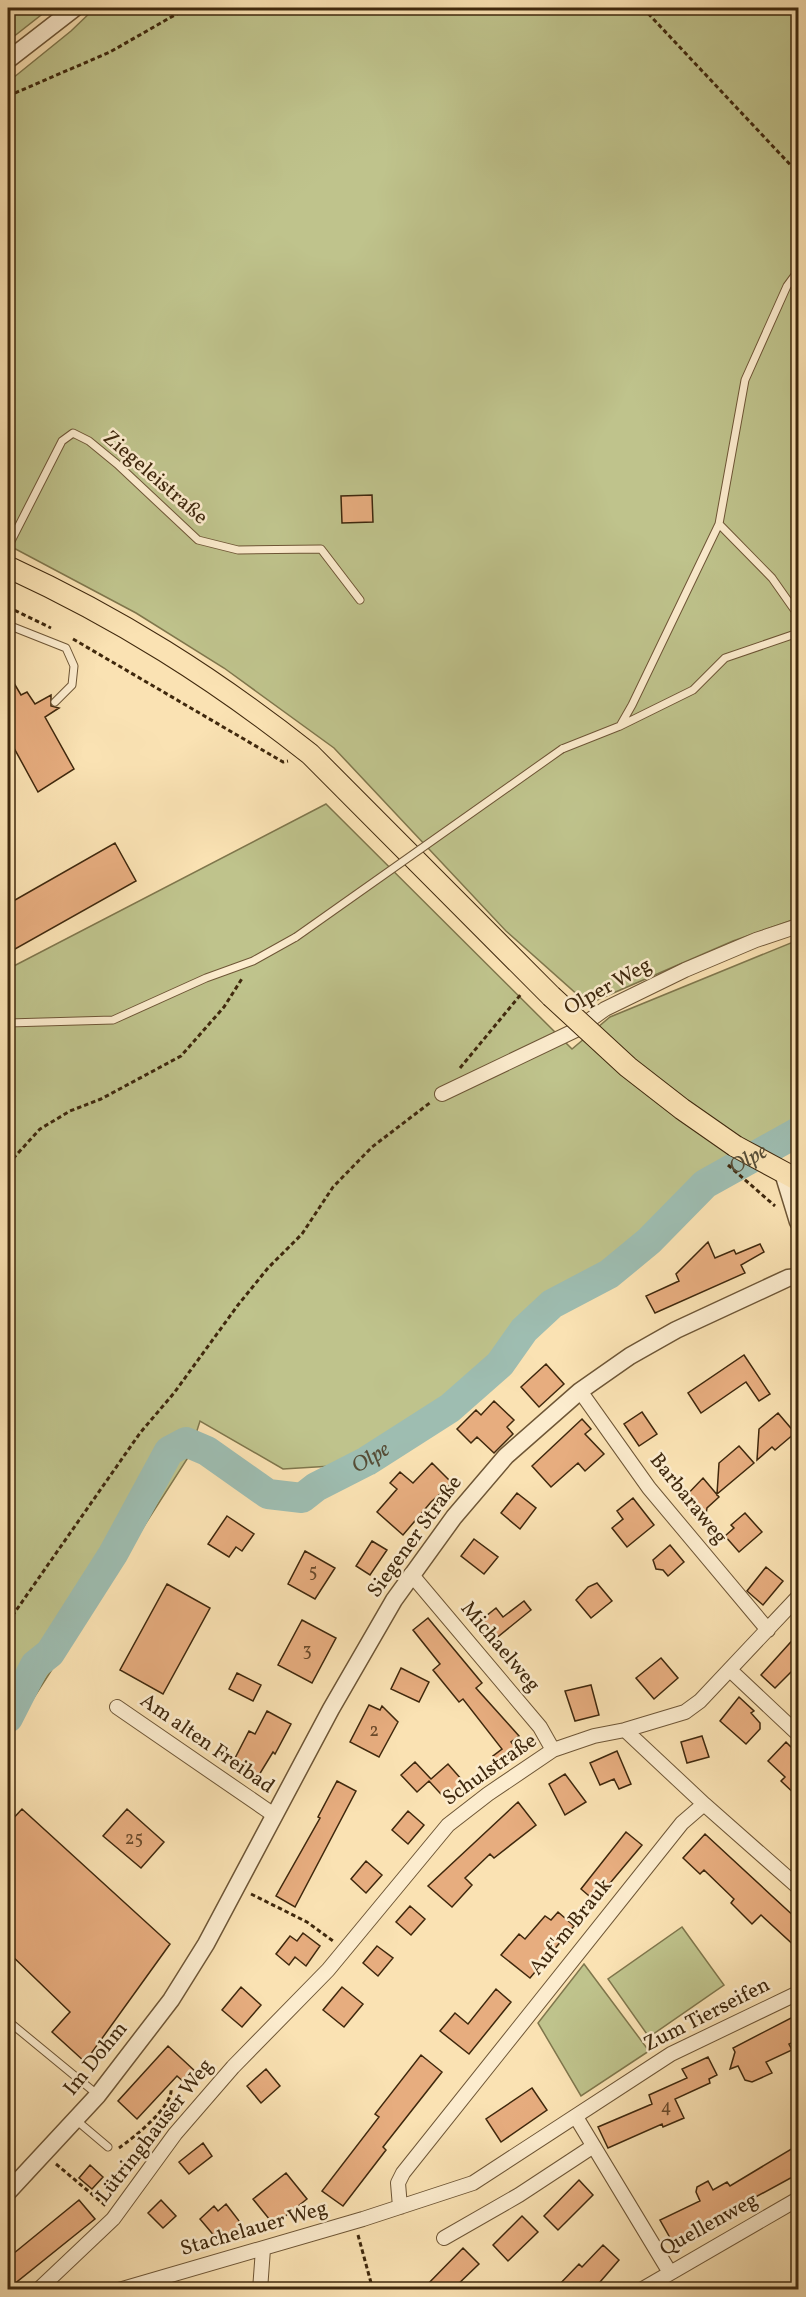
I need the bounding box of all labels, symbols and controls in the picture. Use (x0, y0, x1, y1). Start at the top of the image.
street label: Ziegeleistraße (96, 424, 214, 532)
street label: Olper Weg (559, 951, 657, 1023)
water label: Olpe (723, 1136, 773, 1183)
water label: Olpe (346, 1435, 396, 1482)
street label: Barbaraweg (642, 1447, 734, 1551)
street label: Siegener Straße (361, 1470, 469, 1604)
house number: 5 (309, 1560, 317, 1585)
street label: Michaelweg (453, 1595, 547, 1699)
house number: 3 (302, 1639, 312, 1664)
street label: Am alten Freibad (134, 1687, 280, 1801)
house number: 2 (369, 1719, 379, 1744)
street label: Schulstraße (437, 1727, 543, 1813)
house number: 25 (125, 1827, 143, 1852)
street label: Auf'm Brauk (523, 1872, 620, 1982)
street label: Zum Tierseifen (639, 1971, 775, 2059)
street label: Im Dohm (57, 2016, 135, 2102)
street label: Lütringhauser Weg (90, 2053, 220, 2209)
house number: 4 (661, 2095, 671, 2120)
street label: Quellenweg (655, 2186, 763, 2264)
street label: Stachelauer Weg (177, 2194, 331, 2264)

